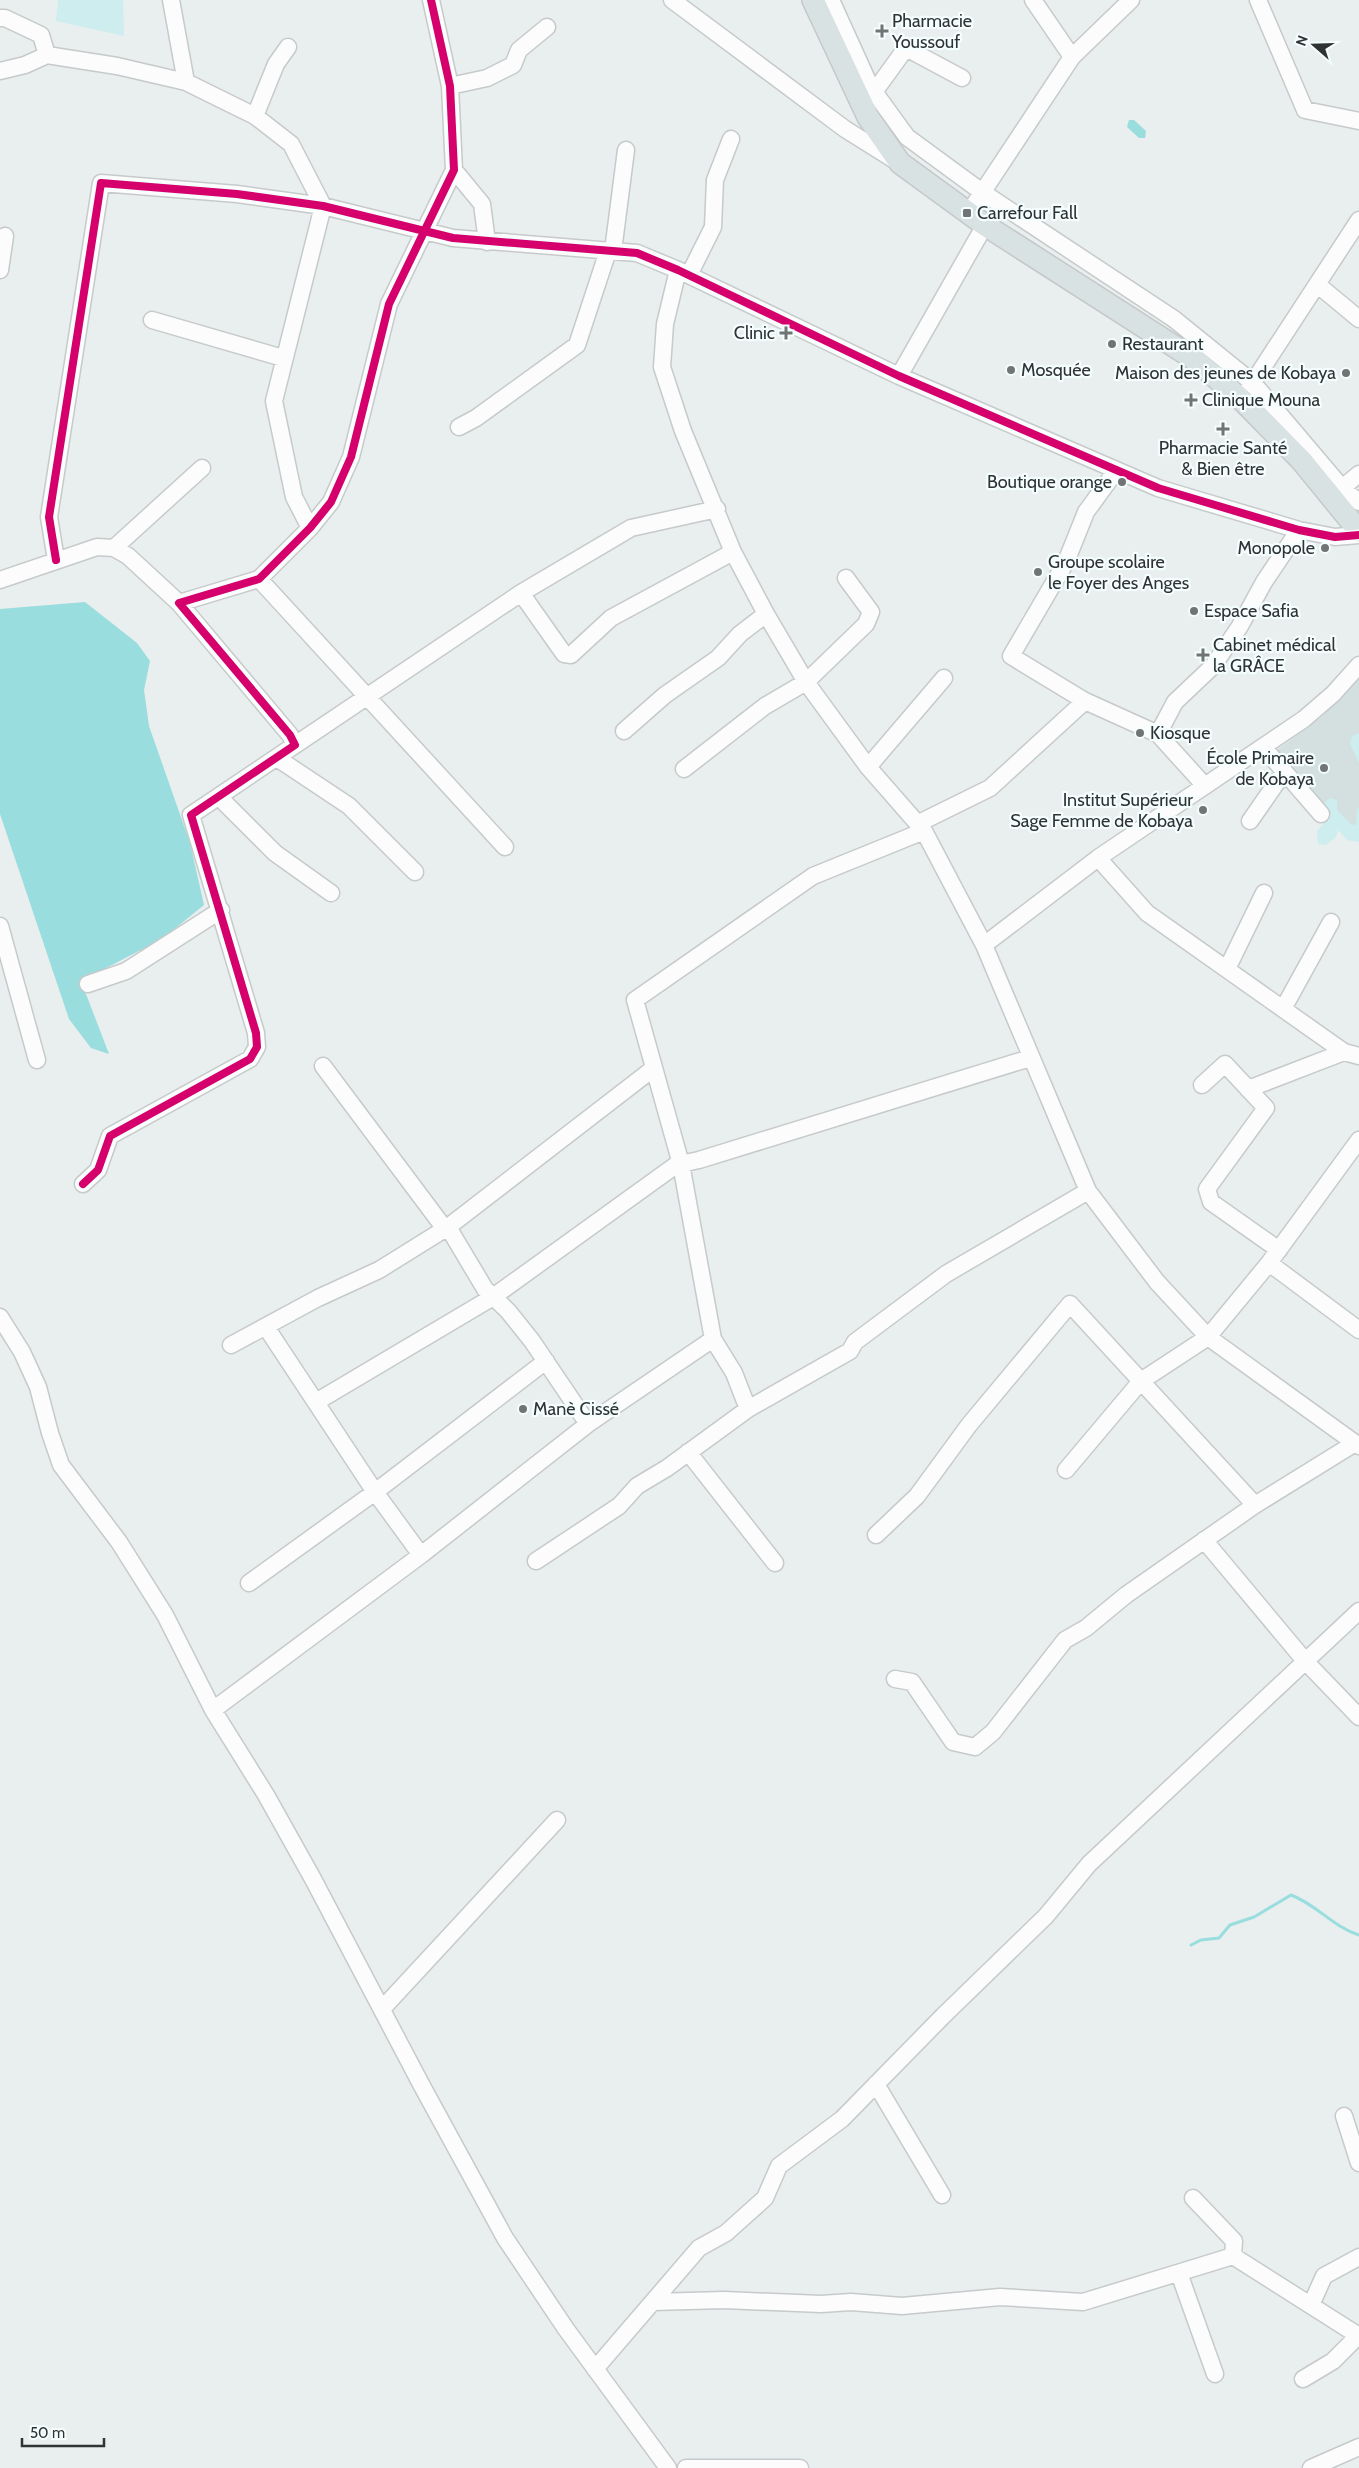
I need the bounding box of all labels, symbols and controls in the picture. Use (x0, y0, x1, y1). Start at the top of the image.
place label: Pharmacie Youssouf (891, 10, 972, 53)
north arrow (1289, 20, 1339, 70)
marker: Pharmacie Youssouf (876, 25, 888, 37)
text: N (1292, 33, 1312, 48)
place label: Carrefour Fall (977, 202, 1078, 224)
marker: Carrefour Fall (961, 207, 973, 219)
place label: Clinic (734, 322, 775, 344)
marker: Clinic (779, 326, 793, 340)
place label: Restaurant (1122, 333, 1204, 355)
marker: Restaurant (1106, 338, 1118, 350)
place label: Mosquée (1021, 359, 1091, 381)
place label: Maison des jeunes de Kobaya (1115, 362, 1336, 384)
marker: Mosquée (1005, 364, 1017, 376)
marker: Maison des jeunes de Kobaya (1340, 367, 1352, 379)
place label: Clinique Mouna (1202, 389, 1321, 411)
marker: Clinique Mouna (1184, 393, 1198, 407)
marker: Pharmacie Santé & Bien être (1217, 423, 1229, 435)
place label: Pharmacie Santé & Bien être (1159, 437, 1287, 480)
place label: Boutique orange (987, 471, 1112, 493)
marker: Boutique orange (1116, 476, 1128, 488)
place label: Monopole (1237, 537, 1315, 559)
marker: Monopole (1319, 542, 1331, 554)
place label: Groupe scolaire le Foyer des Anges (1048, 551, 1189, 594)
marker: Groupe scolaire le Foyer des Anges (1032, 566, 1044, 578)
place label: Espace Safia (1204, 600, 1299, 622)
marker: Espace Safia (1188, 605, 1200, 617)
place label: Cabinet médical la GRÂCE (1213, 634, 1337, 677)
marker: Cabinet médical la GRÂCE (1197, 649, 1209, 661)
place label: Kiosque (1150, 722, 1210, 744)
marker: Kiosque (1134, 727, 1146, 739)
place label: École Primaire de Kobaya (1206, 747, 1314, 790)
marker: École Primaire de Kobaya (1318, 762, 1330, 774)
place label: Institut Supérieur Sage Femme de Kobaya (1010, 789, 1193, 832)
marker: Institut Supérieur Sage Femme de Kobaya (1197, 804, 1209, 816)
place label: Manè Cissé (533, 1398, 619, 1420)
marker: Manè Cissé (517, 1403, 529, 1415)
scale bar (22, 2416, 105, 2448)
text: 50 m (30, 2424, 65, 2442)

